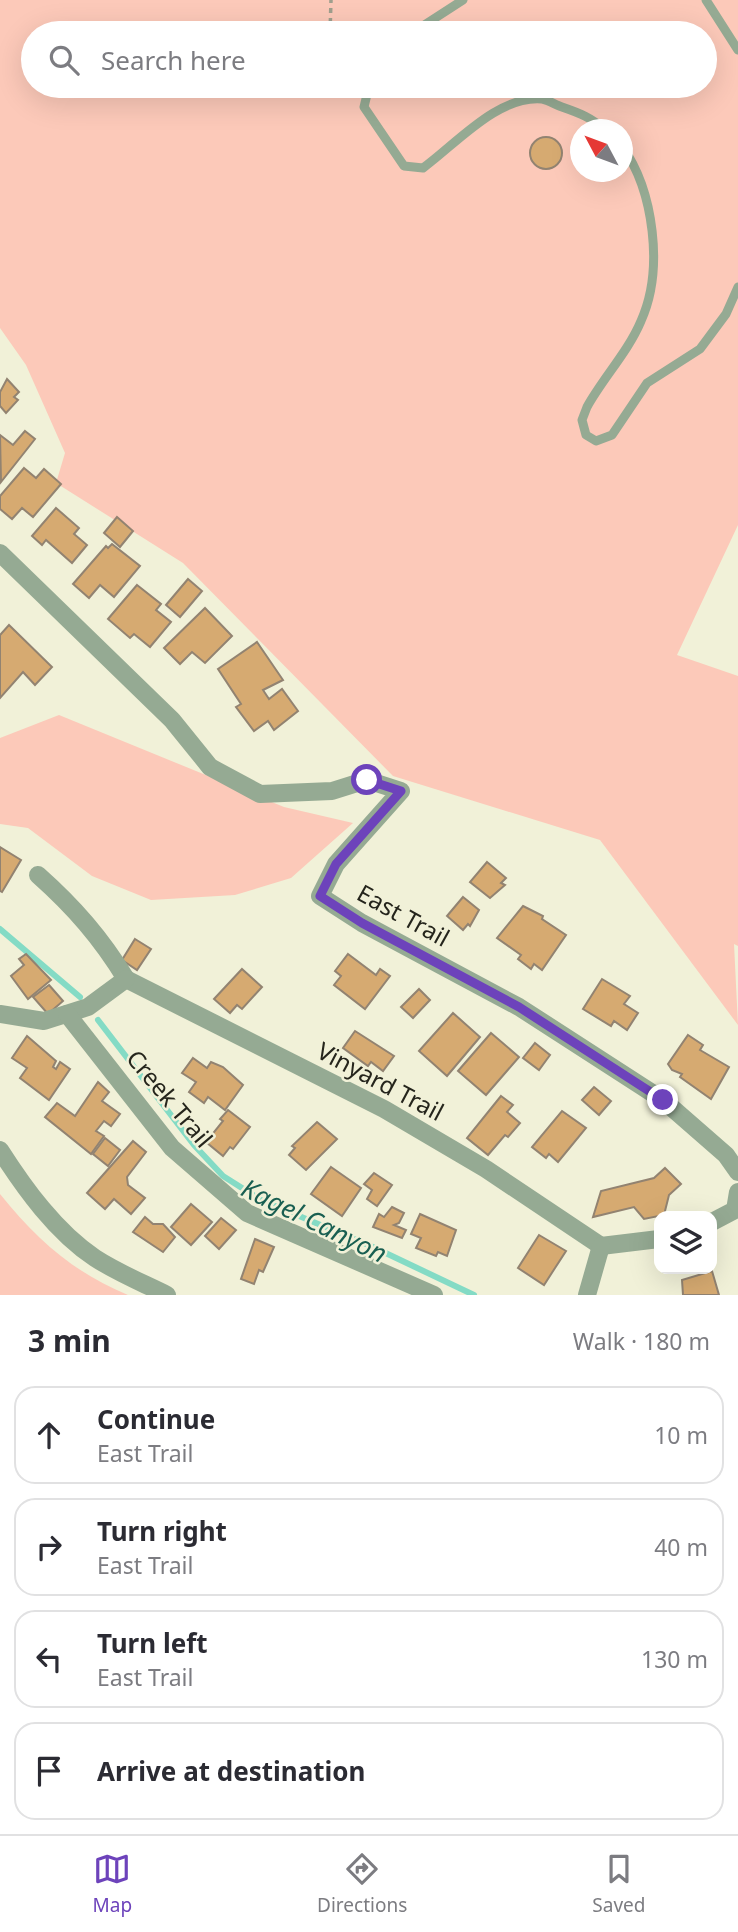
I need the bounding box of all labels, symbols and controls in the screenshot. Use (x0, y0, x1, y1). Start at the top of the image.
search box (21, 21, 717, 98)
icon: search (45, 41, 83, 79)
text: Search here (101, 42, 246, 78)
north arrow (570, 119, 633, 182)
route start (351, 764, 382, 795)
street label: East Trail (352, 876, 456, 954)
street label: Vinyard Trail (312, 1033, 450, 1128)
street label: Creek Trail (120, 1042, 221, 1154)
route end (647, 1084, 678, 1115)
water label: Kagel Canyon (236, 1169, 393, 1271)
map controls (654, 1211, 717, 1274)
button: layers (654, 1211, 717, 1274)
text: 3 min (28, 1320, 111, 1361)
text: Walk · 180 m (573, 1325, 710, 1357)
text: Continue (97, 1401, 215, 1437)
icon: ahead (30, 1416, 68, 1454)
text: 10 m (654, 1419, 708, 1451)
text: East Trail (97, 1437, 193, 1469)
text: Turn right (97, 1513, 227, 1549)
icon: right (30, 1528, 68, 1566)
text: 40 m (654, 1531, 708, 1563)
text: East Trail (97, 1549, 193, 1581)
text: Turn left (97, 1625, 208, 1661)
icon: left (30, 1640, 68, 1678)
text: 130 m (641, 1643, 708, 1675)
text: East Trail (97, 1661, 193, 1693)
icon: arrive (30, 1752, 68, 1790)
text: Arrive at destination (97, 1753, 366, 1789)
tab: Map (93, 1850, 132, 1918)
tab: Directions (317, 1850, 407, 1918)
tab: Saved (592, 1850, 645, 1918)

